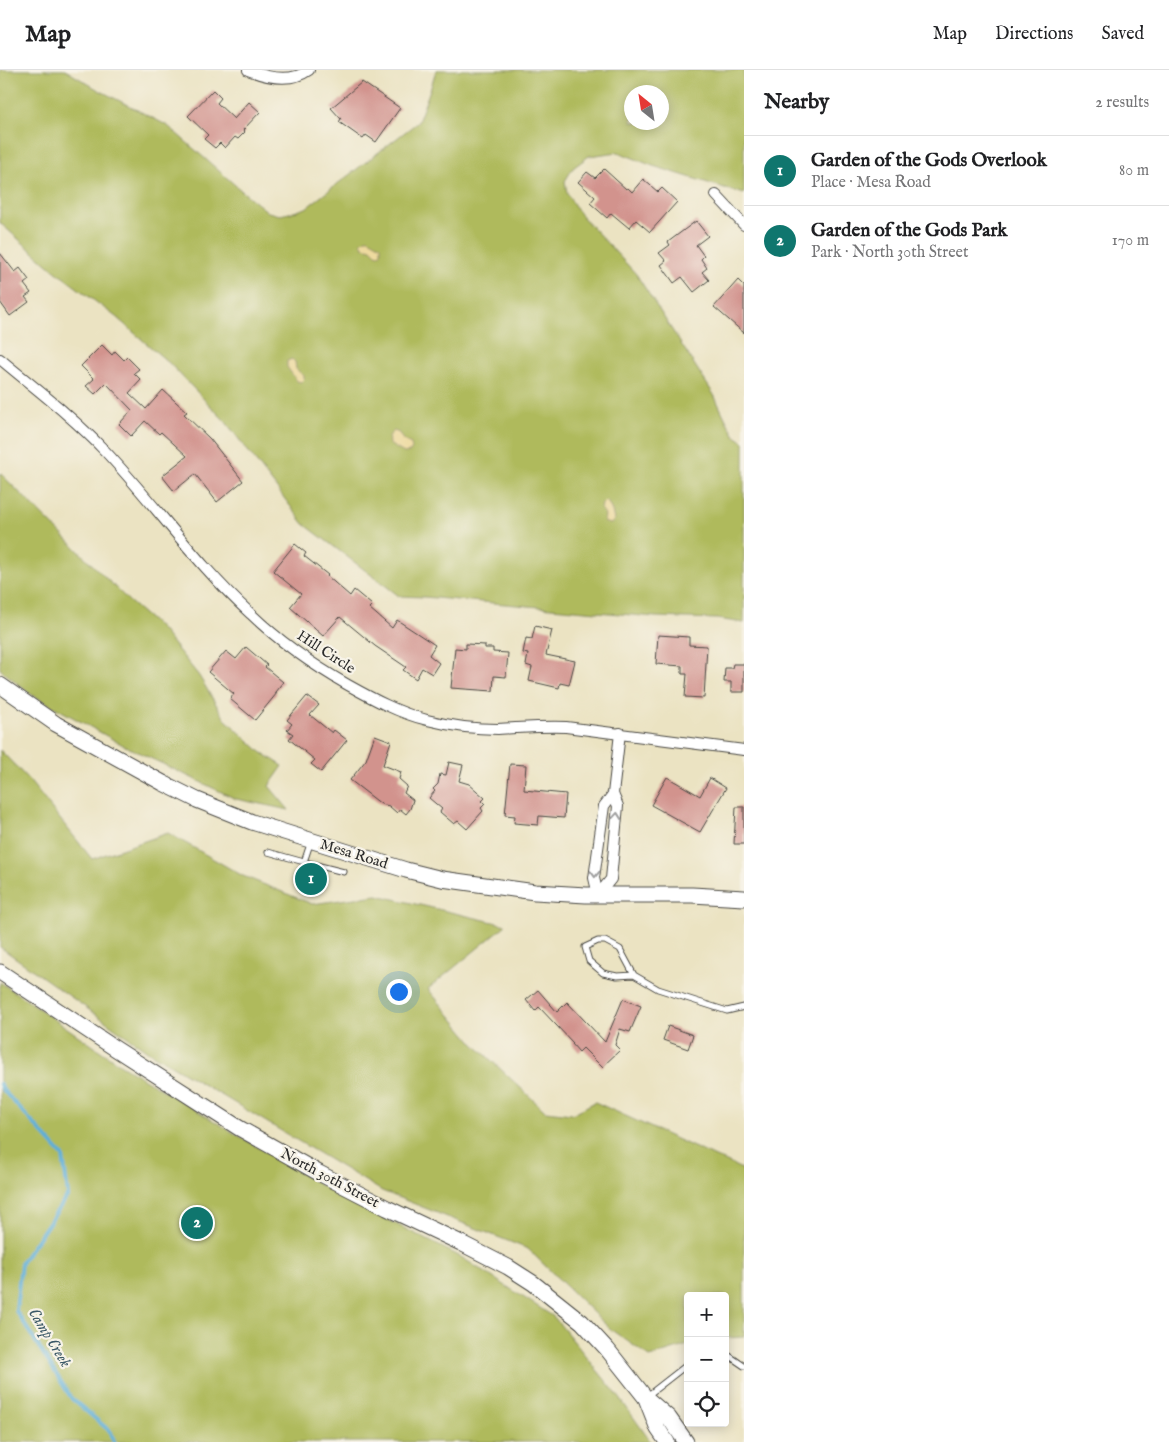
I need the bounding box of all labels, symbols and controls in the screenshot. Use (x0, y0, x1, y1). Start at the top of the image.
text: Map (25, 19, 71, 50)
text: Map (933, 23, 967, 46)
text: Directions (995, 23, 1073, 46)
text: Saved (1101, 23, 1144, 46)
north arrow (624, 85, 669, 130)
text: Nearby (764, 89, 829, 116)
text: 2 results (1095, 93, 1149, 113)
text: Garden of the Gods Overlook (811, 149, 1047, 173)
text: 1 (777, 161, 783, 181)
text: 80 m (1119, 161, 1149, 181)
text: Place · Mesa Road (811, 173, 931, 193)
text: Garden of the Gods Park (811, 219, 1008, 243)
text: 2 (776, 231, 784, 251)
text: 170 m (1112, 231, 1149, 251)
text: Park · North 30th Street (811, 243, 968, 263)
street label: Hill Circle (293, 626, 359, 678)
one-way arrow (611, 812, 622, 820)
street label: Mesa Road (318, 835, 391, 874)
pin: 1 (295, 860, 327, 898)
one-way arrow (590, 871, 601, 879)
your location (386, 979, 412, 1005)
street label: North 30th Street (277, 1144, 383, 1212)
pin: 2 (181, 1204, 213, 1242)
map controls (684, 1292, 729, 1427)
button: + (684, 1292, 729, 1337)
water label: Camp Creek (23, 1305, 75, 1372)
button: − (684, 1337, 729, 1382)
button: locate (684, 1382, 729, 1427)

